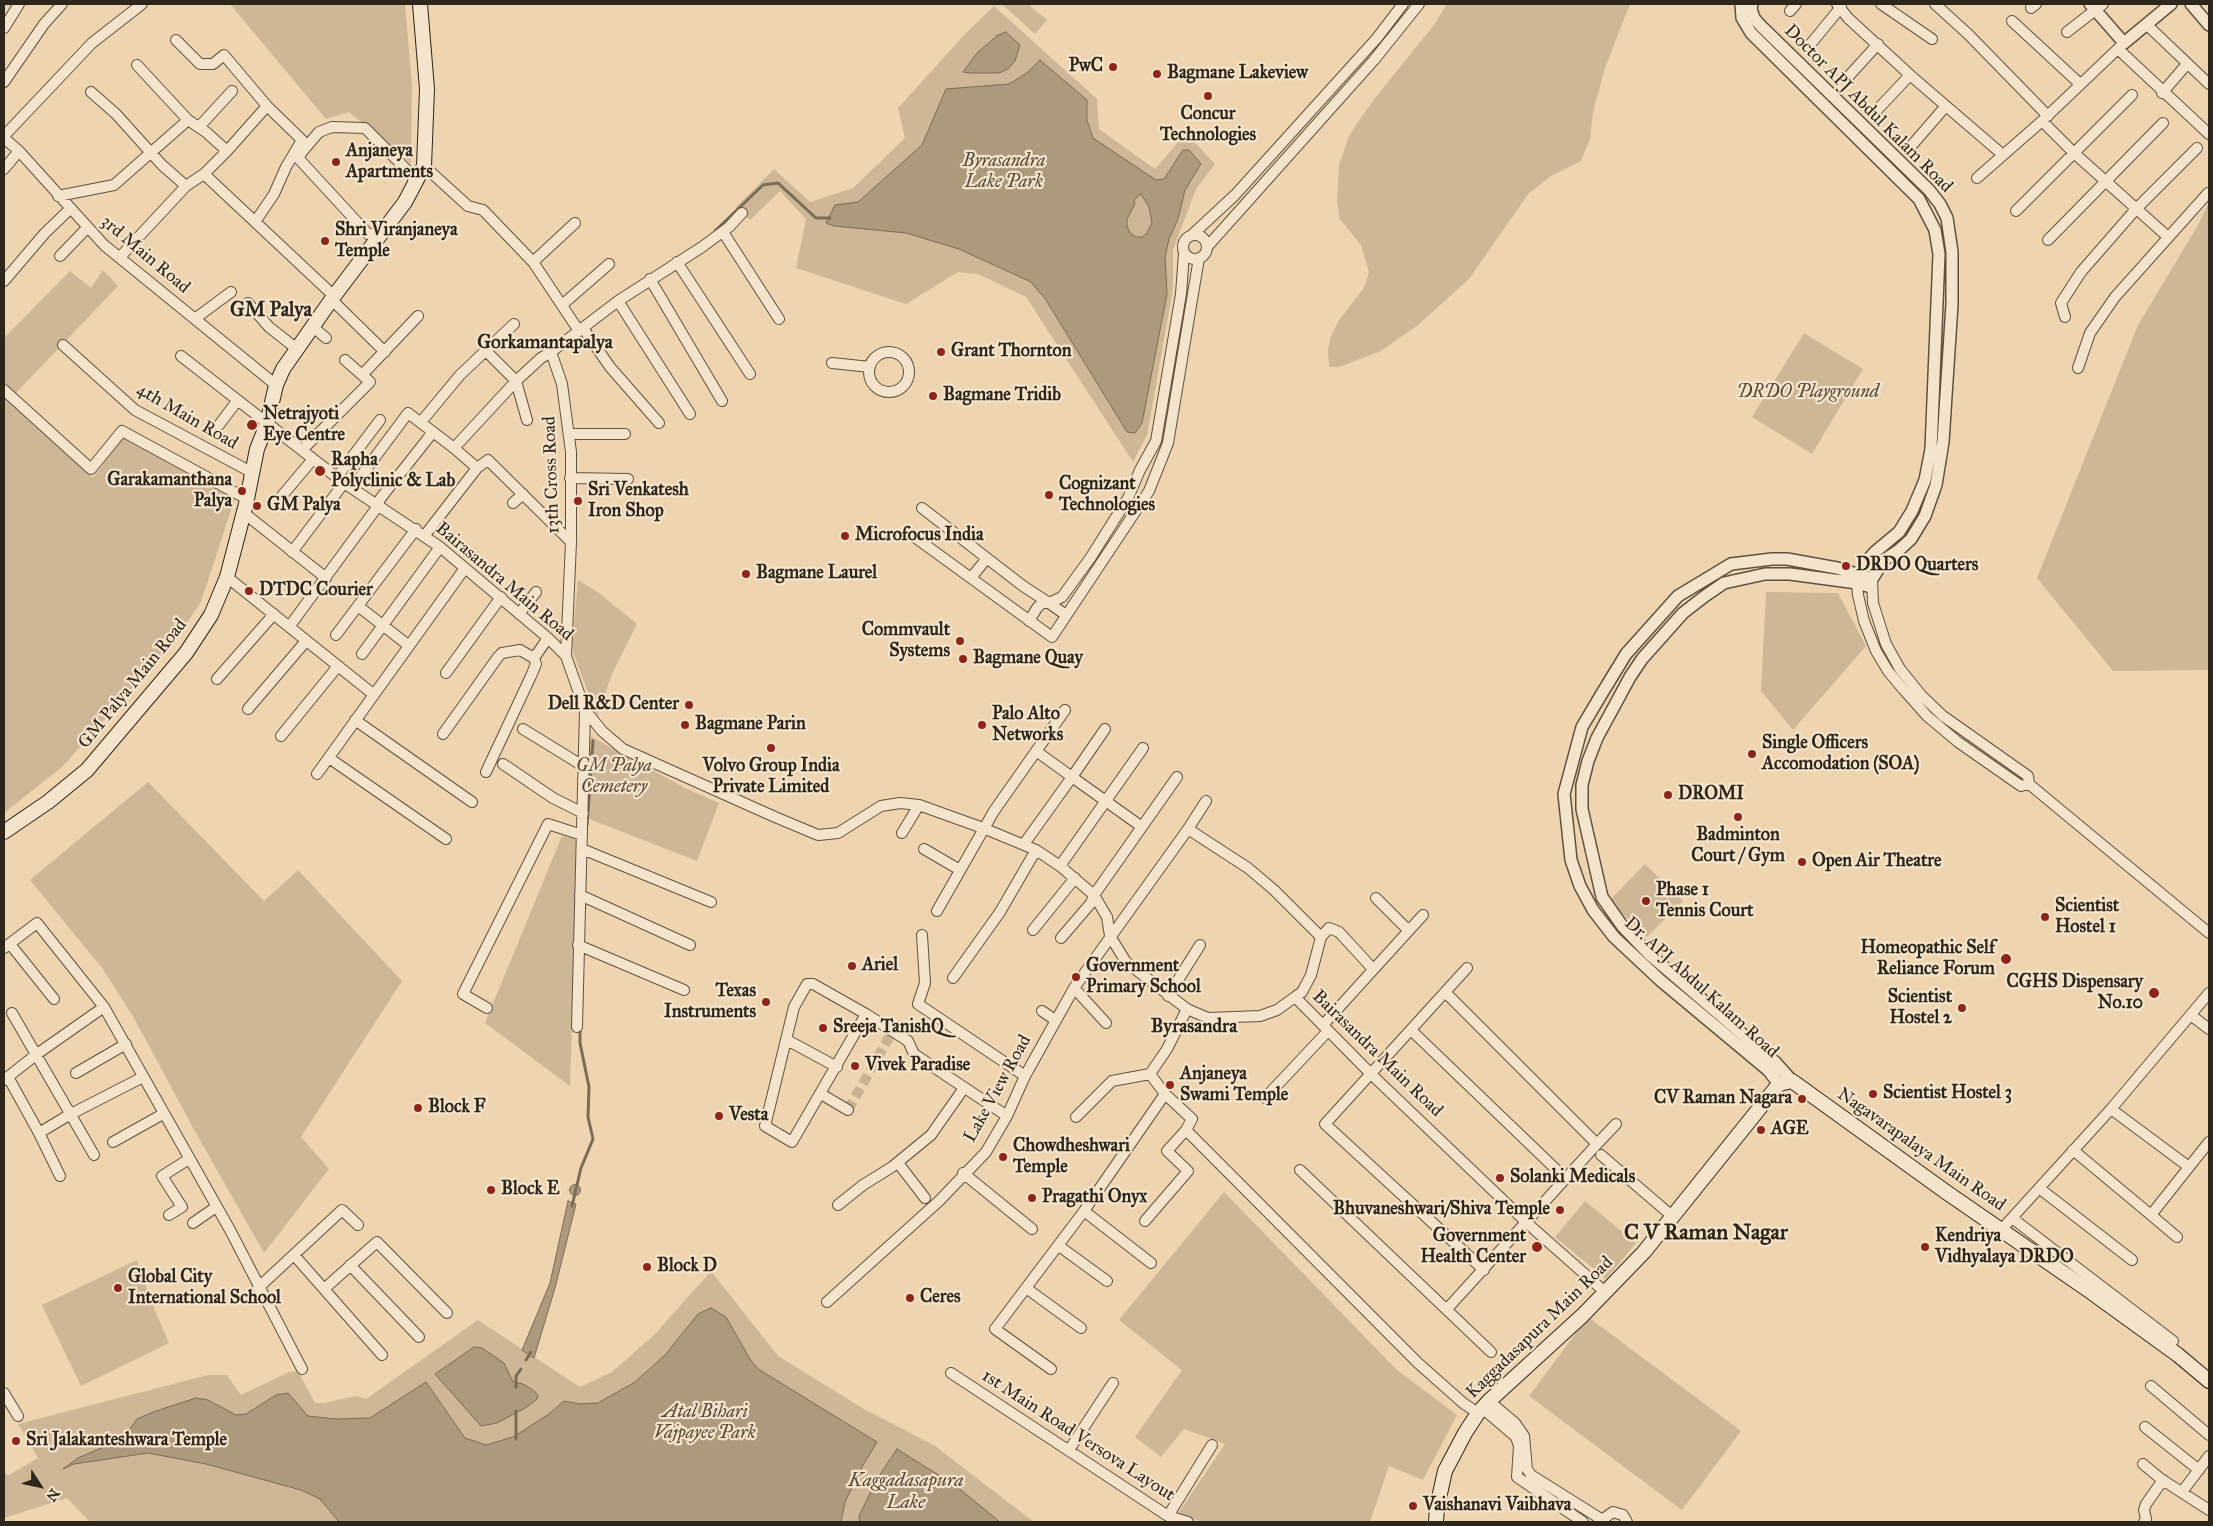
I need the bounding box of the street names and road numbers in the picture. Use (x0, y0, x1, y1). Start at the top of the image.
street label: Doctor APJ Abdul Kalam Road (1779, 20, 1957, 198)
street label: 3rd Main Road (96, 211, 194, 299)
street label: 4th Main Road (133, 379, 241, 455)
street label: 13th Cross Road (539, 416, 565, 534)
street label: Bairasandra Main Road (431, 518, 577, 646)
street label: GM Palya Main Road (74, 615, 192, 753)
street label: Dr. APJ Abdul Kalam Road (1619, 913, 1783, 1063)
street label: Bairasandra Main Road (1307, 986, 1447, 1122)
street label: Lake View Road (960, 1032, 1036, 1146)
street label: Nagavarapalaya Main Road (1833, 1084, 2009, 1216)
street label: Kaggadasapura Main Road (1462, 1252, 1618, 1404)
street label: 1st Main Road Versova Layout (977, 1365, 1179, 1507)

